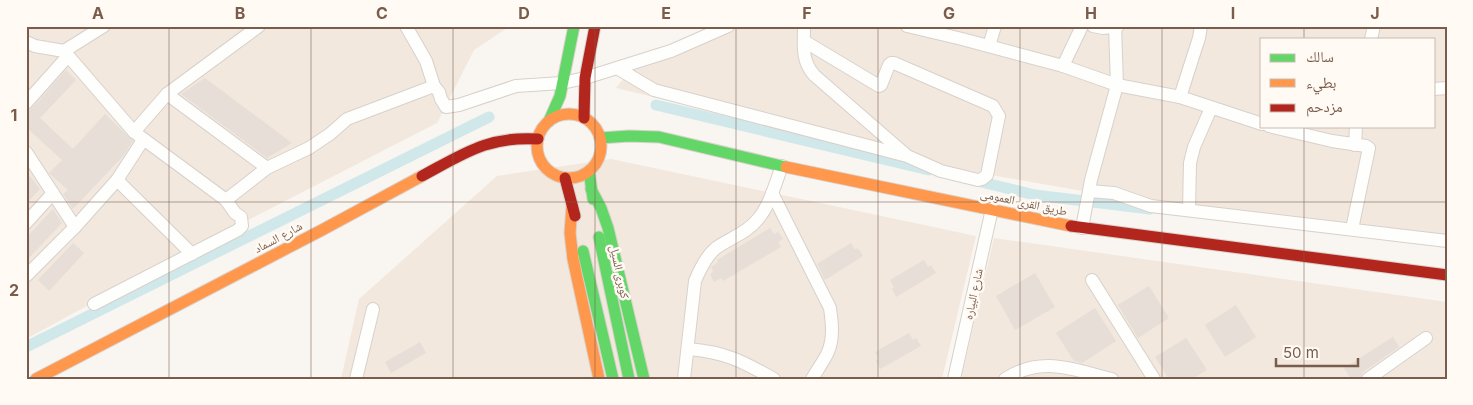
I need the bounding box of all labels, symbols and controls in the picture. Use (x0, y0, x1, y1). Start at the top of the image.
text: A (92, 3, 104, 23)
text: B (235, 3, 245, 23)
text: C (376, 3, 388, 23)
text: D (518, 3, 530, 23)
text: E (661, 3, 671, 23)
text: F (802, 3, 812, 23)
text: G (943, 3, 955, 23)
text: H (1085, 3, 1097, 23)
text: I (1231, 3, 1235, 23)
text: J (1370, 3, 1380, 23)
legend (1260, 38, 1436, 128)
text: سالك (1306, 47, 1334, 66)
text: بطيء (1306, 73, 1336, 95)
text: مزدحم (1306, 97, 1343, 117)
text: 1 (11, 105, 17, 125)
street label: طريق القرى العمومى (979, 185, 1069, 219)
street label: شارع السماد (251, 218, 305, 257)
street label: كوبرى السيل (607, 244, 633, 300)
street label: شارع البياره (960, 267, 987, 321)
text: 2 (9, 280, 19, 300)
scale bar (1276, 335, 1358, 367)
text: 50 m (1283, 343, 1319, 362)

